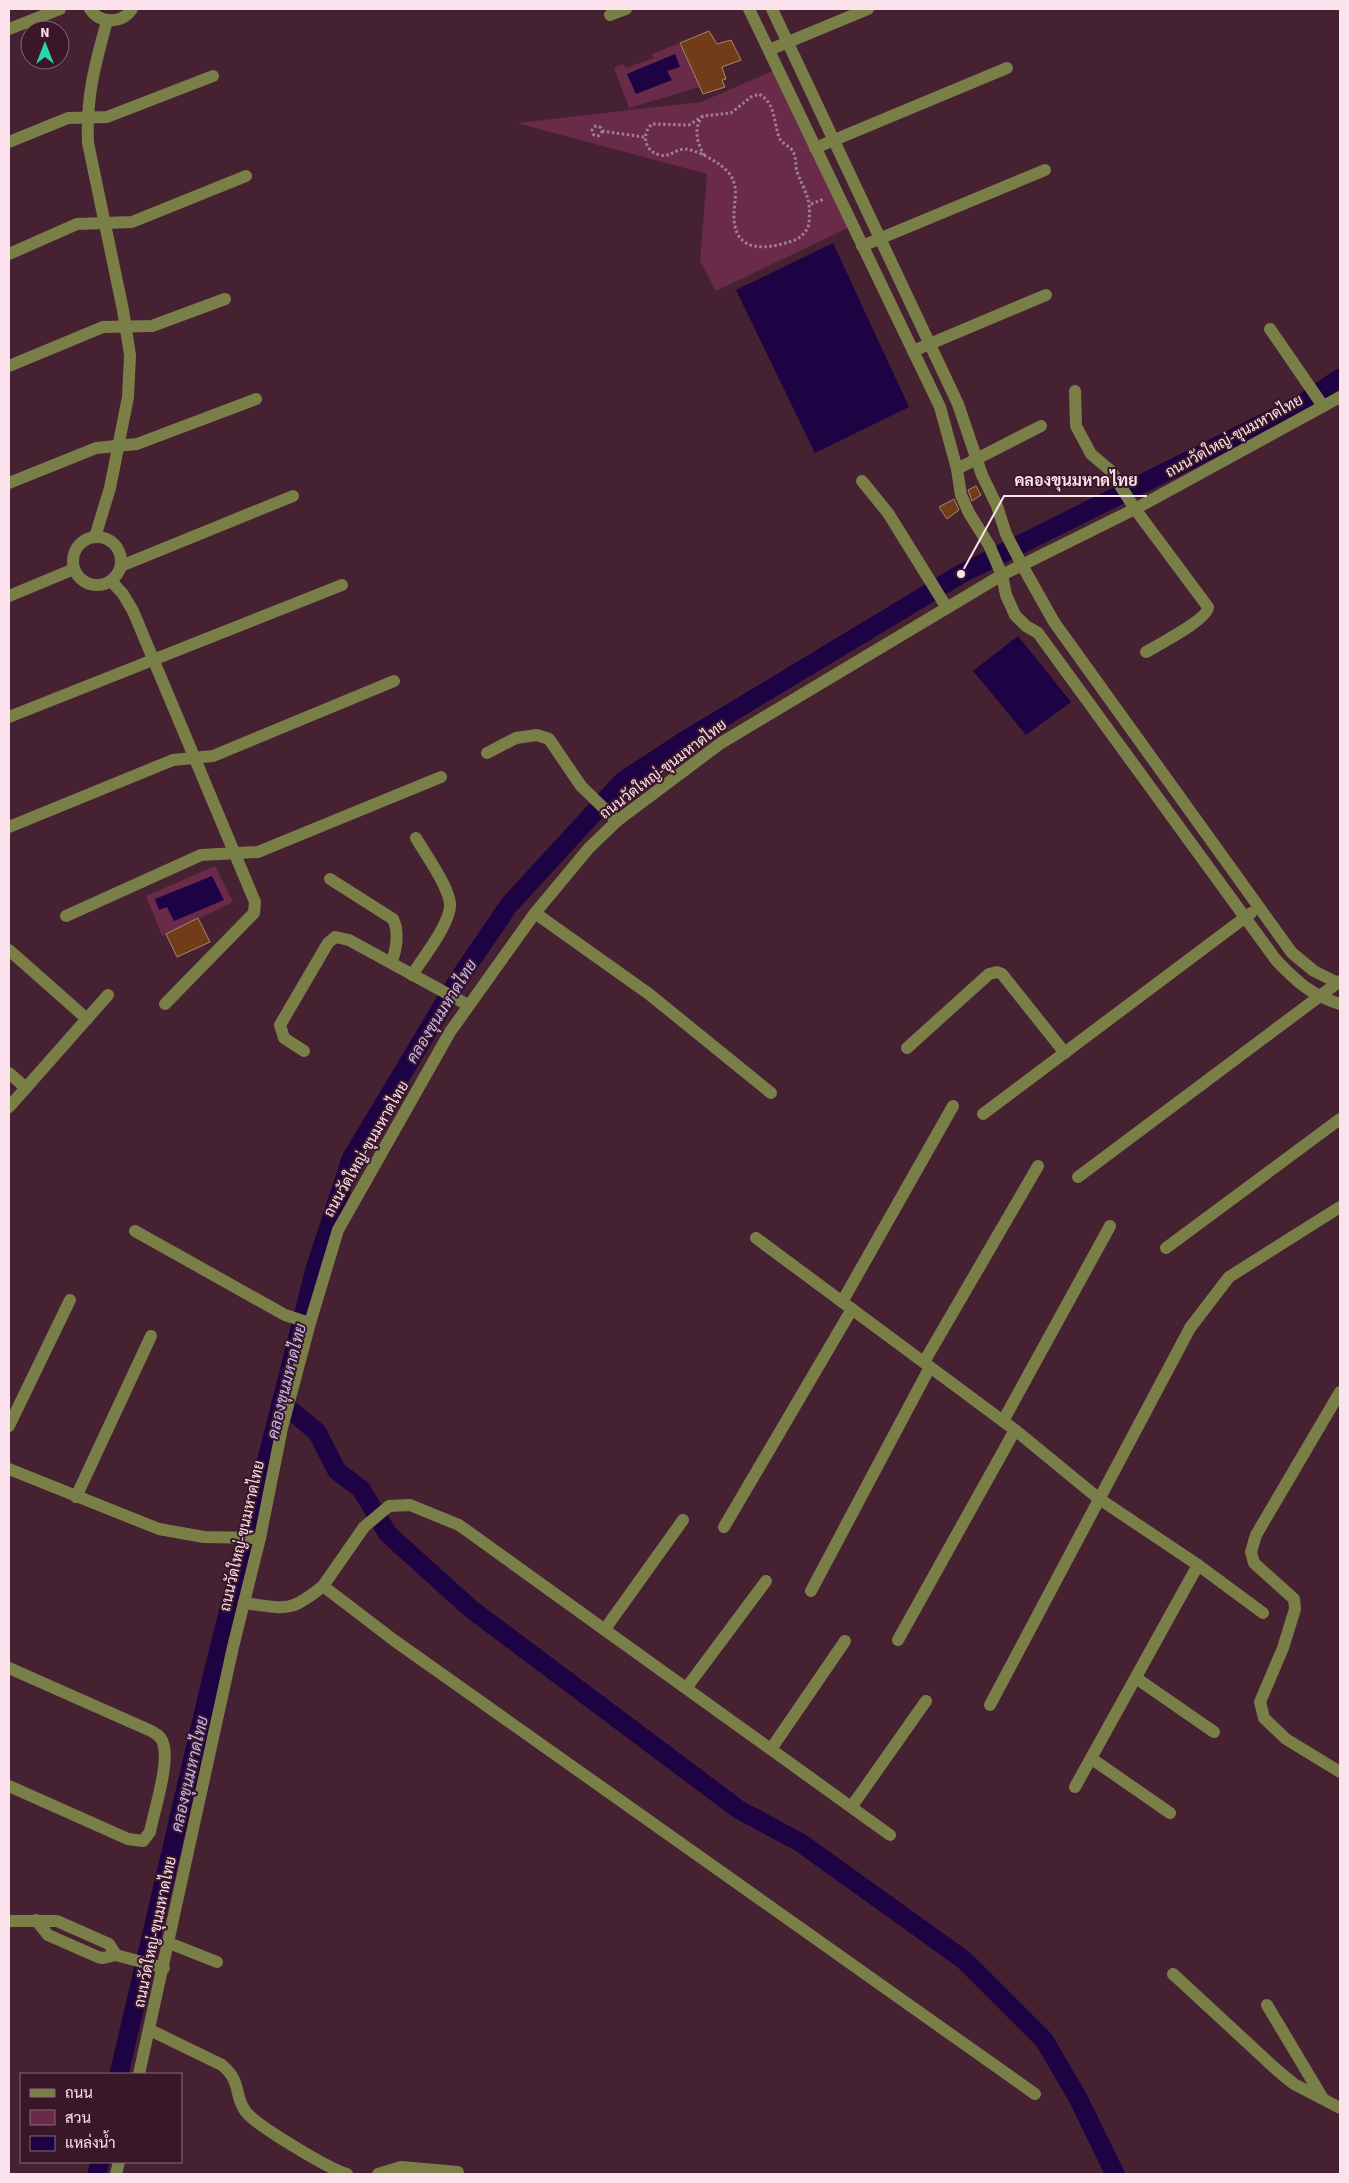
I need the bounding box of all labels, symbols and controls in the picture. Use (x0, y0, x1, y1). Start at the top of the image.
north arrow (20, 20, 70, 70)
text: N (40, 23, 50, 43)
street label: ถนนวัดใหญ่-ขุนมหาดไทย (1162, 390, 1307, 483)
callout: คลองขุนมหาดไทย (1004, 465, 1147, 496)
text: คลองขุนมหาดไทย (1014, 469, 1138, 492)
street label: ถนนวัดใหญ่-ขุนมหาดไทย (595, 715, 731, 824)
water label: คลองขุนมหาดไทย (400, 955, 483, 1068)
street label: ถนนวัดใหญ่-ขุนมหาดไทย (319, 1077, 414, 1221)
water label: คลองขุนมหาดไทย (261, 1321, 312, 1441)
street label: ถนนวัดใหญ่-ขุนมหาดไทย (215, 1459, 270, 1614)
water label: คลองขุนมหาดไทย (165, 1714, 214, 1834)
street label: ถนนวัดใหญ่-ขุนมหาดไทย (129, 1854, 182, 2010)
legend (20, 2073, 182, 2163)
text: ถนน (65, 2083, 93, 2104)
text: สวน (65, 2108, 91, 2129)
text: แหล่งน้ำ (65, 2130, 116, 2154)

